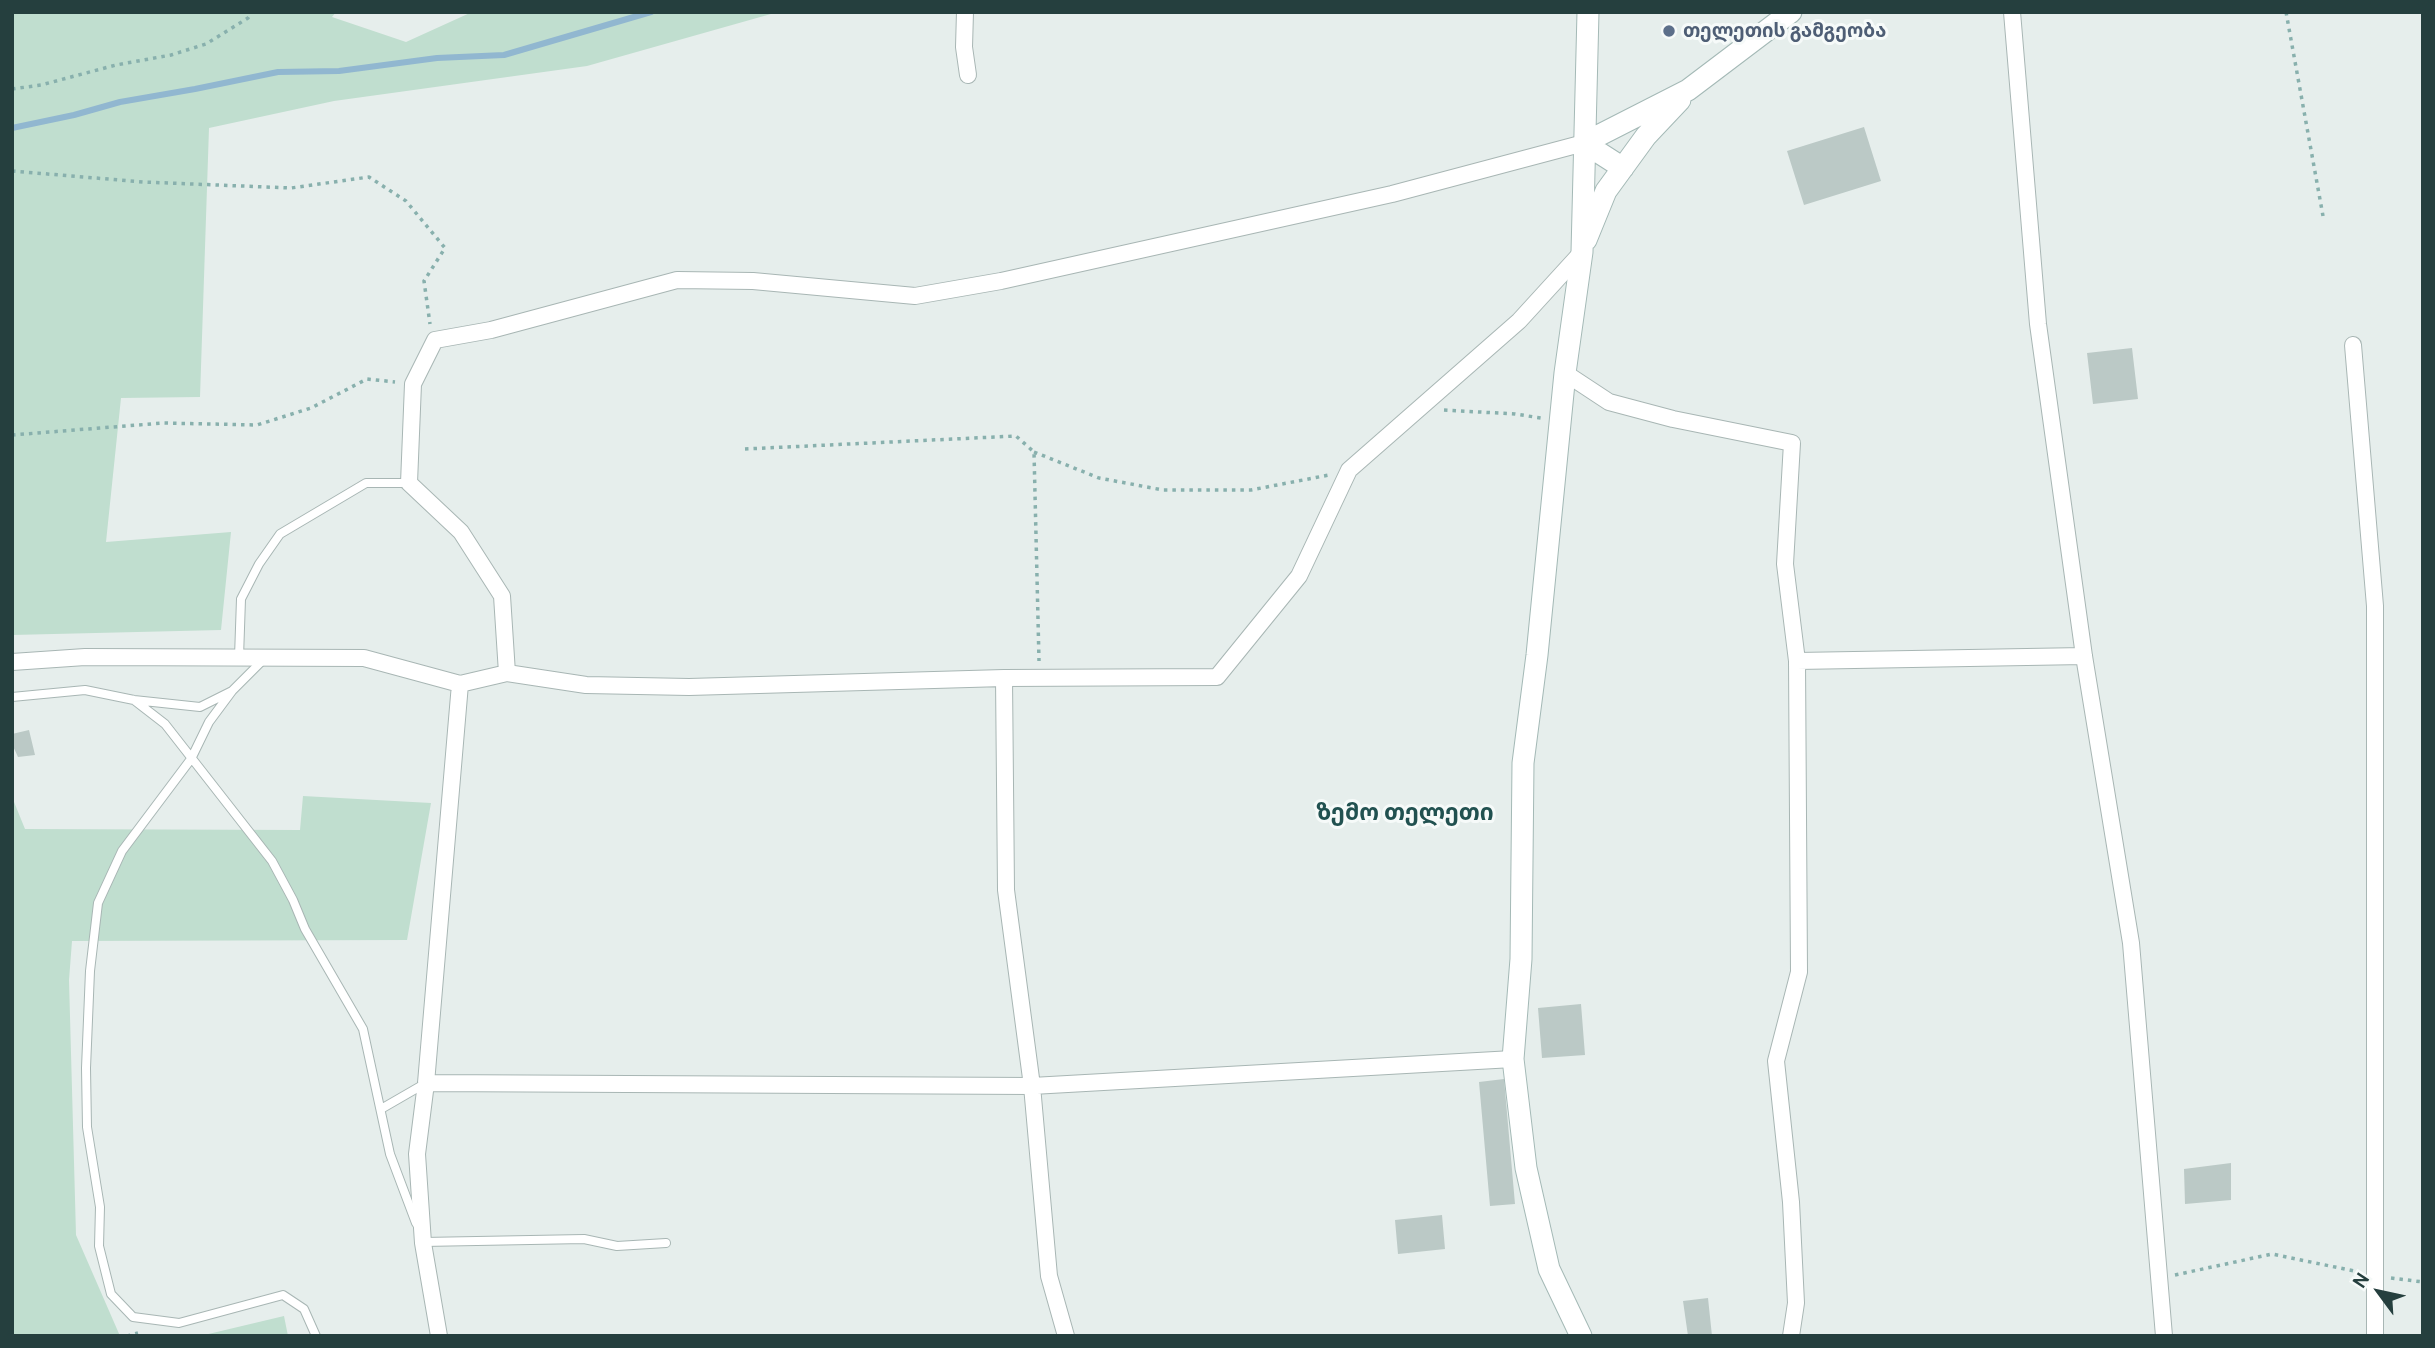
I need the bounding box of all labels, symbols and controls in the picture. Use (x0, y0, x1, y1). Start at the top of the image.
place label: თელეთის გამგეობა (1683, 20, 1886, 42)
marker: თელეთის გამგეობა (1661, 23, 1677, 39)
district label: ზემო თელეთი (1316, 799, 1494, 827)
north arrow (2344, 1257, 2414, 1327)
text: N (2348, 1268, 2374, 1292)

